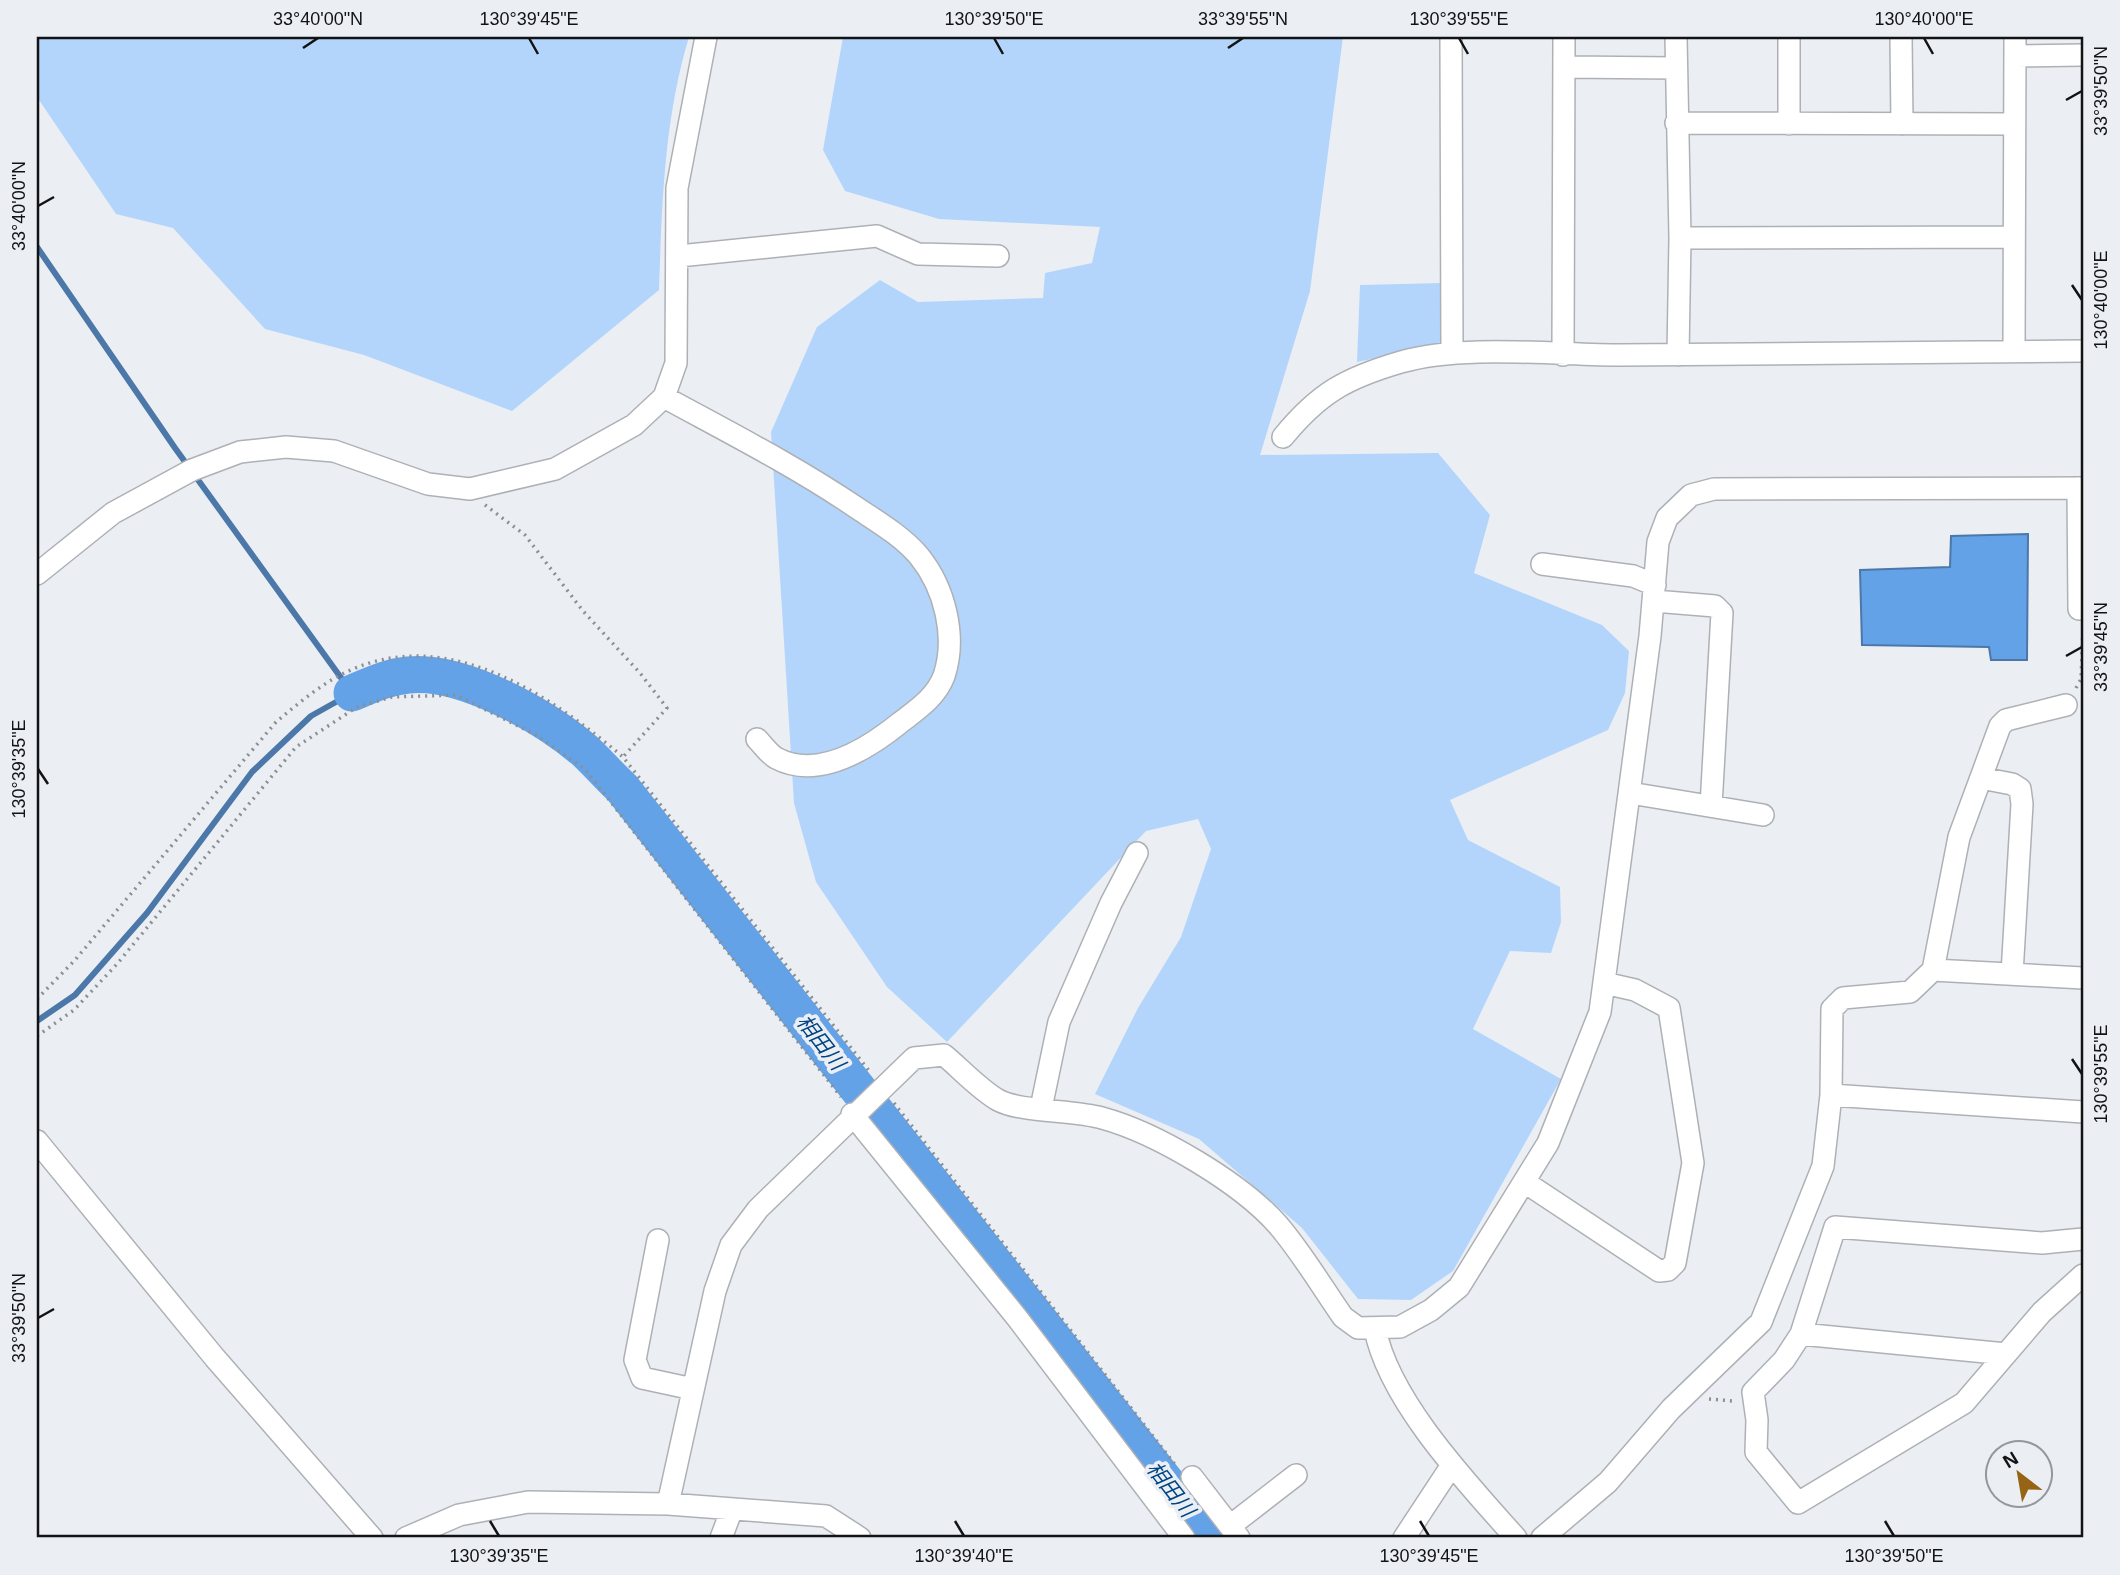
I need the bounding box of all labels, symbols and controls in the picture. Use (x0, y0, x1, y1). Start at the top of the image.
text: 33°40'00"N (273, 9, 363, 29)
text: 130°39'45"E (479, 9, 579, 29)
text: 130°39'50"E (944, 9, 1044, 29)
text: 33°39'55"N (1198, 9, 1288, 29)
text: 130°39'55"E (1409, 9, 1509, 29)
text: 130°40'00"E (1874, 9, 1974, 29)
text: 33°39'50"N (2091, 46, 2111, 136)
text: 33°40'00"N (9, 161, 29, 251)
text: 130°40'00"E (2091, 250, 2111, 350)
text: 33°39'45"N (2091, 602, 2111, 692)
text: 130°39'35"E (9, 719, 29, 819)
water label: 相田川 (793, 1010, 851, 1075)
text: 130°39'55"E (2091, 1024, 2111, 1124)
text: 33°39'50"N (9, 1273, 29, 1363)
north arrow (1983, 1438, 2054, 1508)
text: N (1999, 1447, 2022, 1472)
water label: 相田川 (1143, 1457, 1201, 1522)
text: 130°39'35"E (449, 1546, 549, 1566)
text: 130°39'40"E (914, 1546, 1014, 1566)
text: 130°39'45"E (1379, 1546, 1479, 1566)
text: 130°39'50"E (1844, 1546, 1944, 1566)

